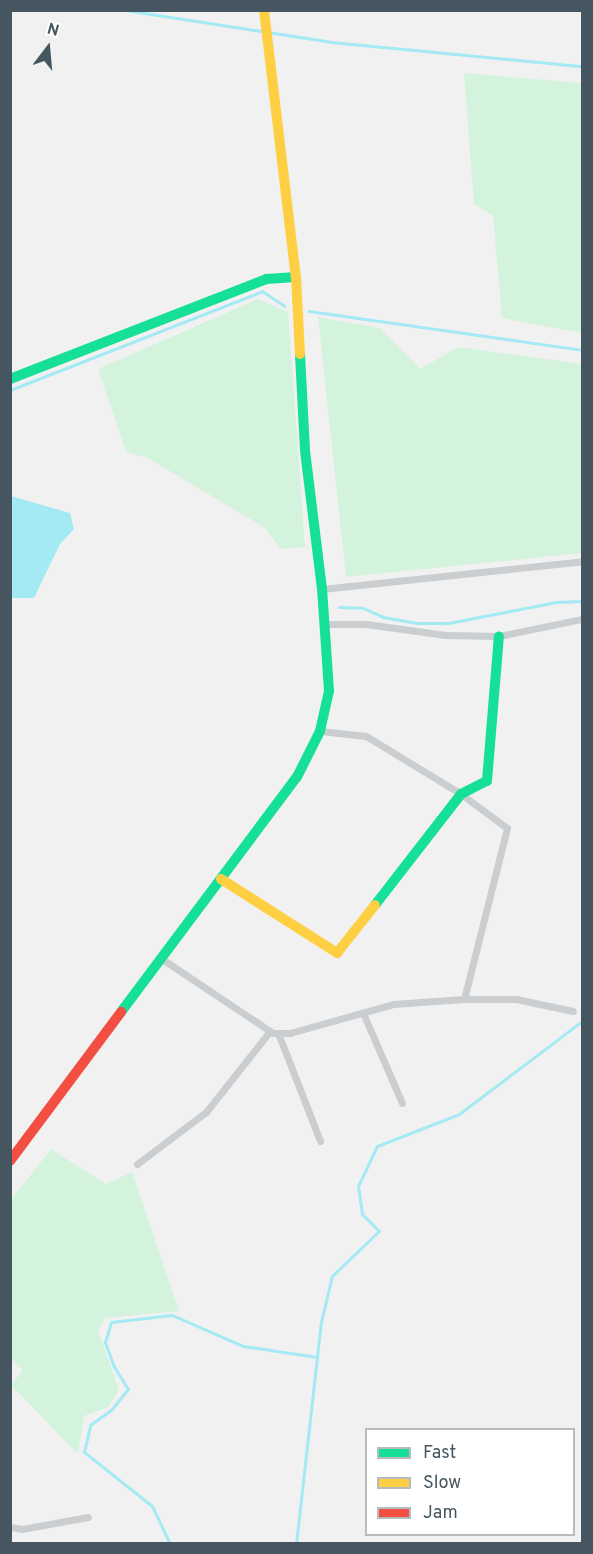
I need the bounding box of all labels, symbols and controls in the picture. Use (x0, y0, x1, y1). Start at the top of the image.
north arrow (18, 18, 78, 78)
text: N (45, 19, 61, 42)
legend (365, 1428, 575, 1536)
text: Fast (423, 1442, 456, 1465)
text: Slow (423, 1472, 461, 1495)
text: Jam (423, 1502, 458, 1525)

